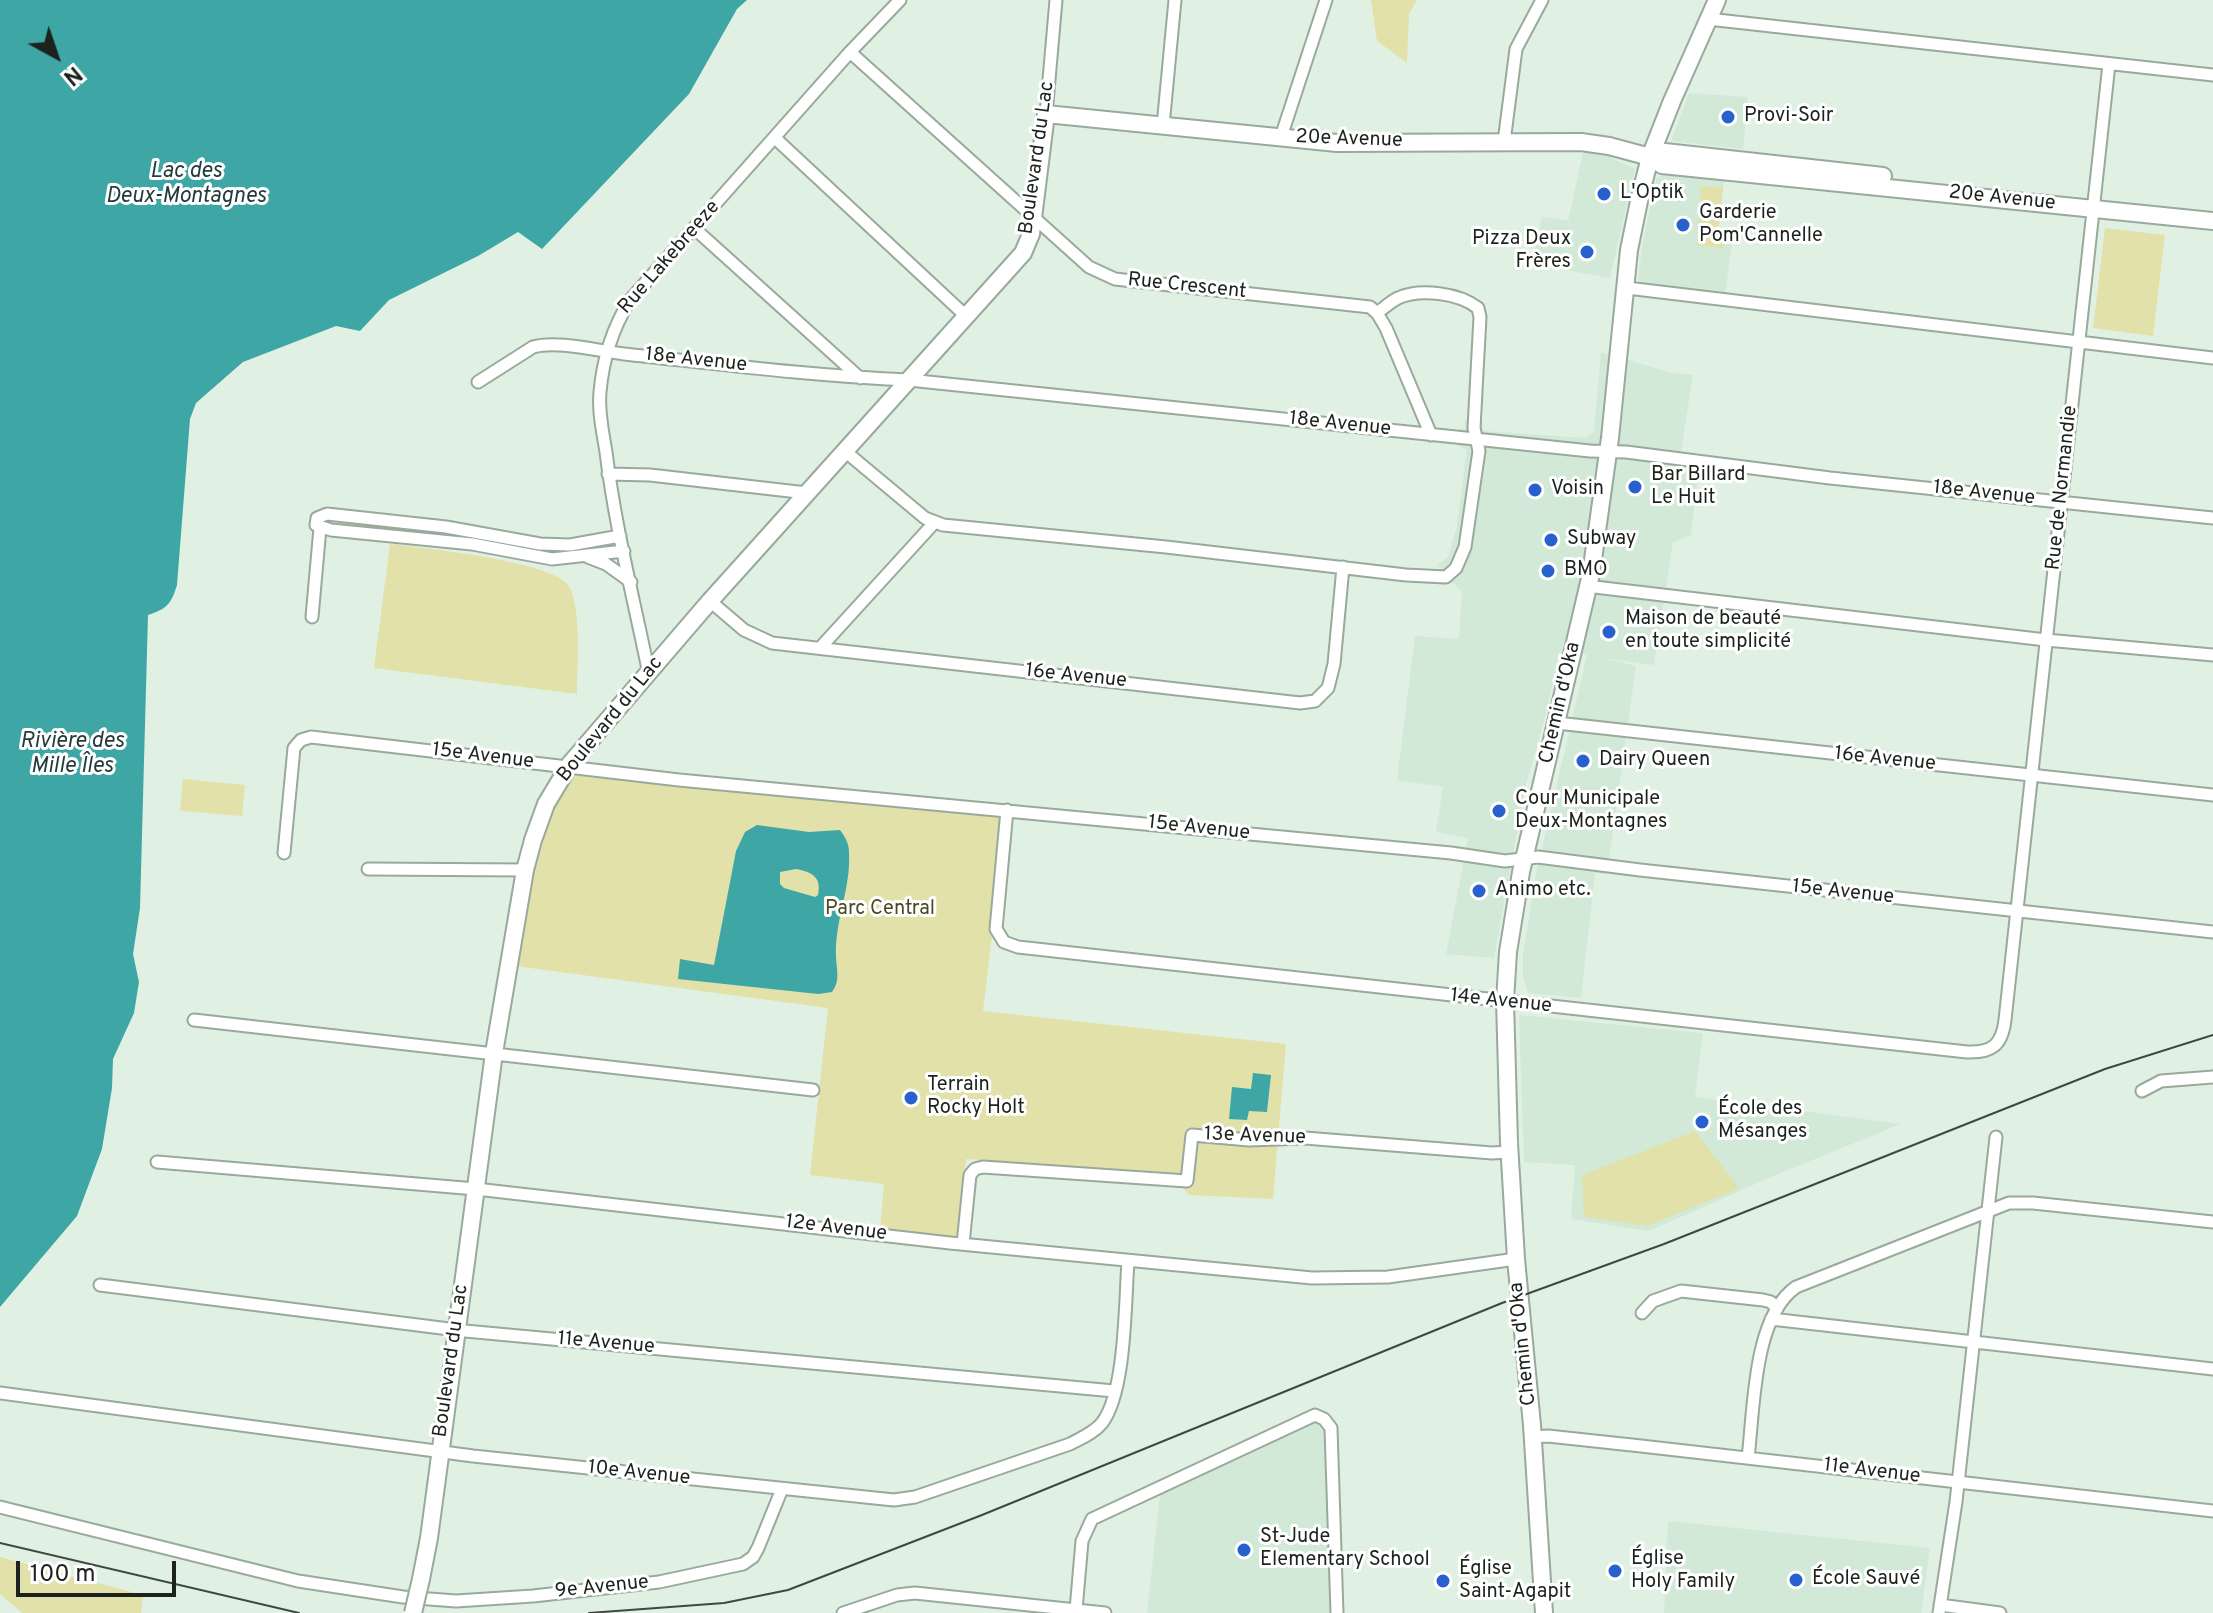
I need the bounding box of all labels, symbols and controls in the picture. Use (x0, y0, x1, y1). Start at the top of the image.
north arrow (16, 16, 96, 96)
text: N (57, 59, 86, 90)
street label: Boulevard du Lac (1015, 80, 1061, 236)
place label: Provi-Soir (1744, 105, 1834, 129)
marker: Provi-Soir (1719, 108, 1737, 126)
street label: 20e Avenue (1295, 126, 1403, 154)
water label: Lac des Deux-Montagnes (106, 160, 266, 212)
street label: 20e Avenue (1947, 181, 2057, 217)
place label: L'Optik (1620, 182, 1684, 206)
marker: L'Optik (1595, 185, 1613, 203)
street label: Rue Lakebreeze (614, 196, 726, 320)
place label: Garderie Pom'Cannelle (1699, 202, 1823, 249)
marker: Garderie Pom'Cannelle (1674, 216, 1692, 234)
place label: Pizza Deux Frères (1472, 228, 1571, 275)
marker: Pizza Deux Frères (1578, 243, 1596, 261)
street label: Rue Crescent (1126, 269, 1248, 305)
street label: 18e Avenue (644, 344, 748, 378)
street label: Rue de Normandie (2042, 404, 2084, 572)
street label: 18e Avenue (1288, 408, 1392, 442)
place label: Bar Billard Le Huit (1651, 464, 1746, 511)
street label: 18e Avenue (1932, 477, 2036, 511)
place label: Voisin (1551, 478, 1604, 502)
marker: Bar Billard Le Huit (1626, 478, 1644, 496)
marker: Voisin (1526, 481, 1544, 499)
place label: Subway (1567, 528, 1636, 552)
marker: Subway (1542, 531, 1560, 549)
place label: BMO (1564, 559, 1608, 583)
marker: BMO (1539, 562, 1557, 580)
place label: Maison de beauté en toute simplicité (1625, 608, 1791, 655)
marker: Maison de beauté en toute simplicité (1600, 623, 1618, 641)
street label: Chemin d'Oka (1535, 640, 1587, 766)
street label: Boulevard du Lac (553, 652, 669, 788)
street label: 16e Avenue (1024, 660, 1128, 694)
water label: Rivière des Mille Îles (20, 730, 124, 782)
street label: 15e Avenue (431, 739, 535, 775)
street label: 16e Avenue (1833, 743, 1937, 777)
place label: Dairy Queen (1599, 749, 1710, 773)
marker: Dairy Queen (1574, 752, 1592, 770)
place label: Cour Municipale Deux-Montagnes (1515, 788, 1667, 835)
marker: Cour Municipale Deux-Montagnes (1490, 802, 1508, 820)
street label: 15e Avenue (1147, 812, 1251, 846)
street label: 15e Avenue (1791, 876, 1895, 910)
place label: Animo etc. (1495, 879, 1591, 903)
marker: Animo etc. (1470, 882, 1488, 900)
park label: Parc Central (825, 898, 935, 922)
street label: 14e Avenue (1449, 985, 1553, 1019)
place label: Terrain Rocky Holt (927, 1074, 1025, 1121)
marker: Terrain Rocky Holt (902, 1089, 920, 1107)
place label: École des Mésanges (1718, 1098, 1807, 1145)
marker: École des Mésanges (1693, 1113, 1711, 1131)
street label: 13e Avenue (1204, 1123, 1306, 1151)
street label: 12e Avenue (784, 1211, 888, 1247)
street label: Chemin d'Oka (1506, 1281, 1542, 1407)
street label: Boulevard du Lac (429, 1283, 475, 1439)
street label: 11e Avenue (556, 1328, 656, 1360)
street label: 11e Avenue (1822, 1454, 1922, 1490)
street label: 10e Avenue (587, 1457, 691, 1491)
place label: St-Jude Elementary School (1260, 1526, 1430, 1573)
marker: St-Jude Elementary School (1235, 1541, 1253, 1559)
scale bar (20, 1545, 180, 1595)
place label: Église Holy Family (1631, 1548, 1735, 1595)
place label: Église Saint-Agapit (1459, 1558, 1571, 1605)
text: 100 m (30, 1560, 96, 1590)
marker: Église Holy Family (1606, 1562, 1624, 1580)
place label: École Sauvé (1812, 1568, 1920, 1592)
street label: 9e Avenue (554, 1571, 650, 1605)
marker: École Sauvé (1787, 1571, 1805, 1589)
marker: Église Saint-Agapit (1434, 1572, 1452, 1590)

